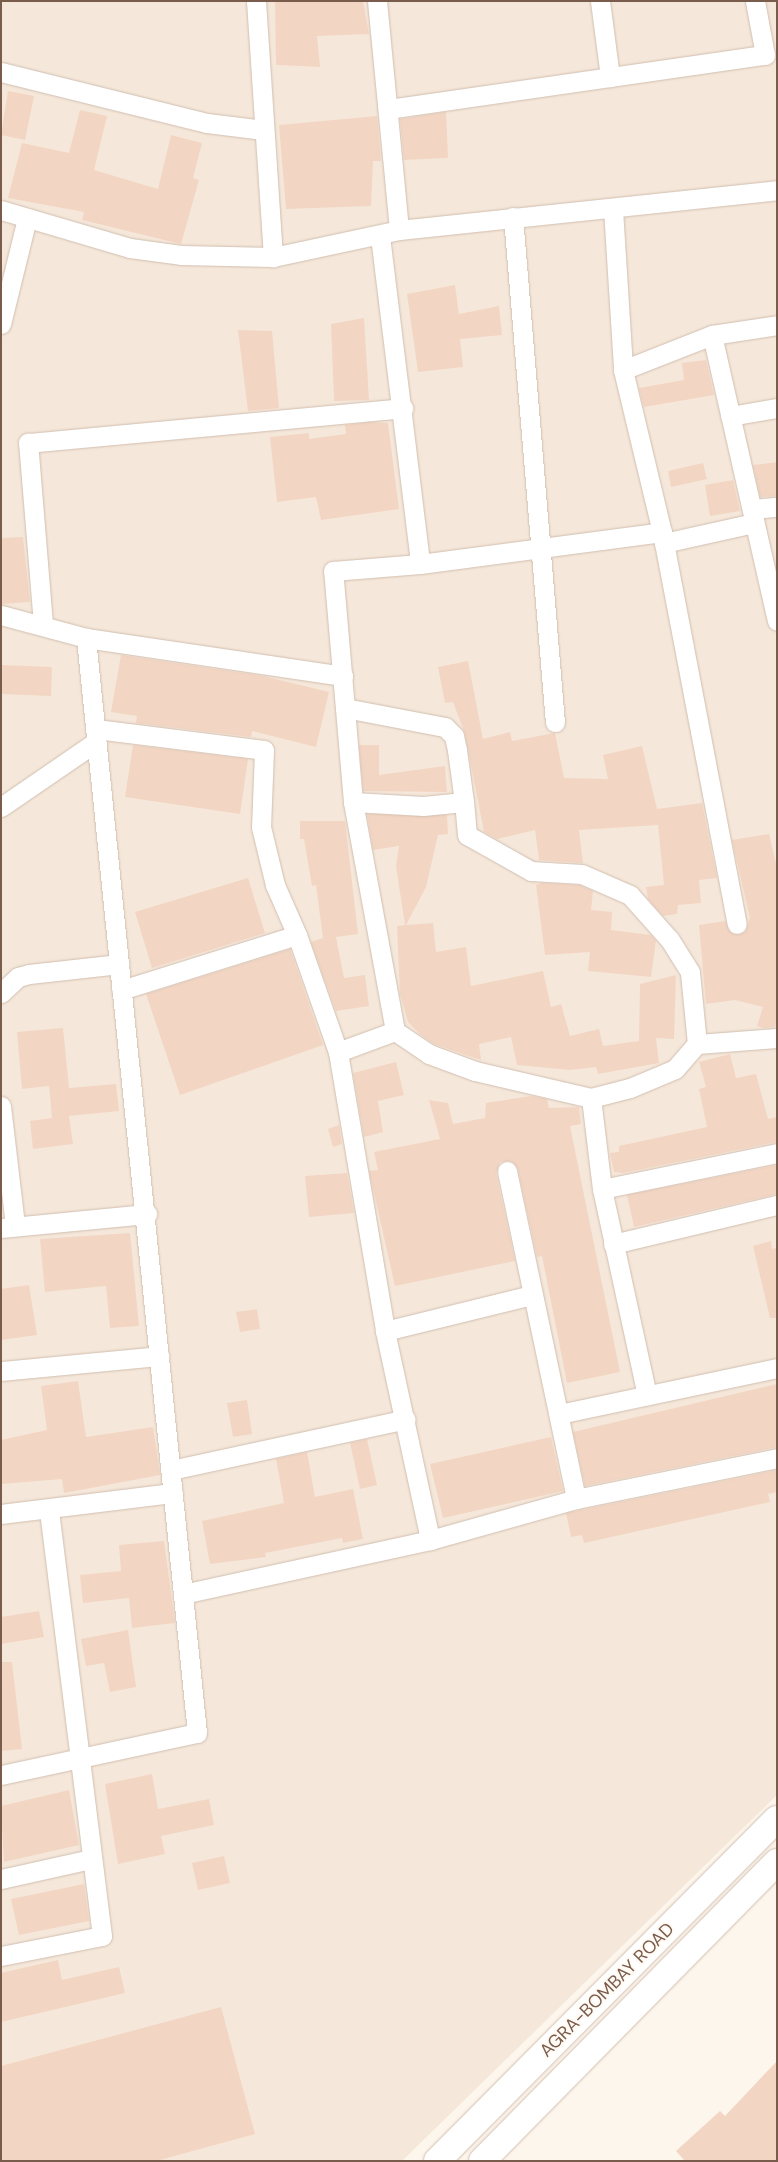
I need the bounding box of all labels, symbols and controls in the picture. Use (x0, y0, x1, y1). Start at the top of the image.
street label: AGRA-BOMBAY ROAD (535, 1918, 679, 2062)

